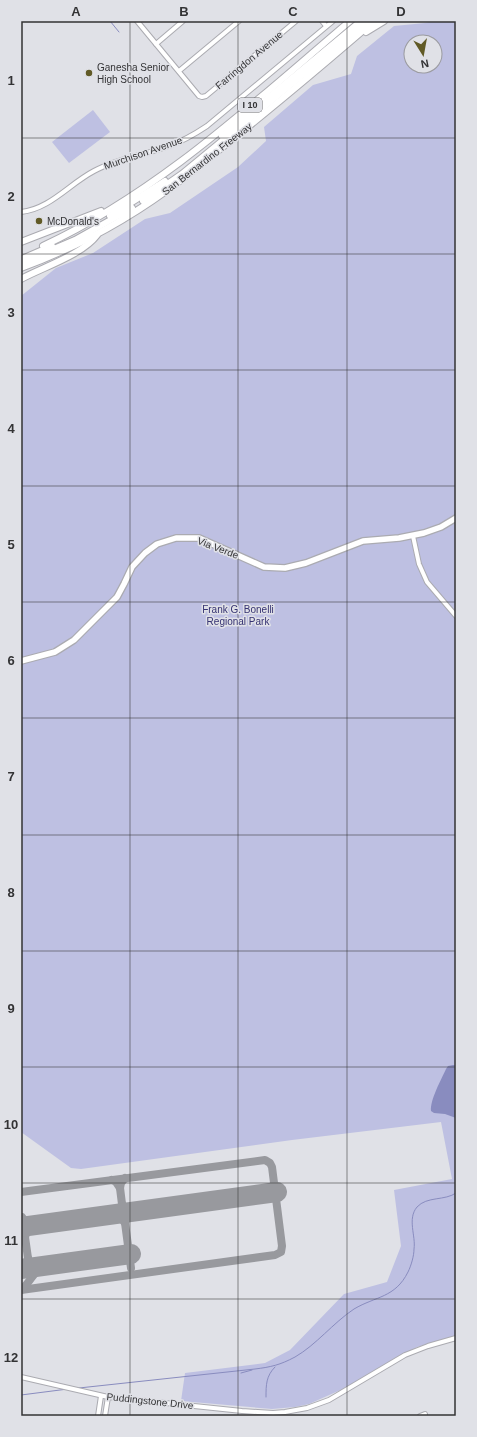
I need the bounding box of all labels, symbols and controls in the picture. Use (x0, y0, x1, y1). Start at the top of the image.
text: A (71, 4, 81, 19)
text: B (179, 4, 189, 19)
text: C (288, 4, 298, 19)
text: D (396, 4, 406, 19)
street label: Farringdon Avenue (213, 28, 285, 91)
north arrow (403, 34, 443, 74)
text: N (420, 57, 430, 70)
place label: Ganesha Senior High School (97, 62, 170, 85)
marker: Ganesha Senior High School (84, 68, 94, 78)
text: 1 (7, 73, 15, 88)
road number: I 10 (238, 98, 262, 112)
street label: San Bernardino Freeway (160, 121, 254, 197)
street label: Murchison Avenue (102, 134, 184, 172)
text: 2 (7, 189, 15, 204)
marker: McDonald's (34, 216, 44, 226)
place label: McDonald's (47, 216, 99, 227)
text: 3 (7, 305, 15, 320)
text: 4 (7, 421, 15, 436)
street label: Via Verde (196, 535, 241, 561)
text: 5 (7, 537, 15, 552)
park label: Frank G. Bonelli Regional Park (202, 604, 274, 627)
text: 6 (7, 653, 15, 668)
text: 7 (7, 769, 15, 784)
text: 8 (7, 885, 15, 900)
text: 9 (7, 1001, 15, 1016)
text: 10 (4, 1117, 18, 1132)
text: 11 (4, 1233, 18, 1248)
text: 12 (4, 1350, 18, 1365)
street label: Puddingstone Drive (106, 1391, 194, 1411)

